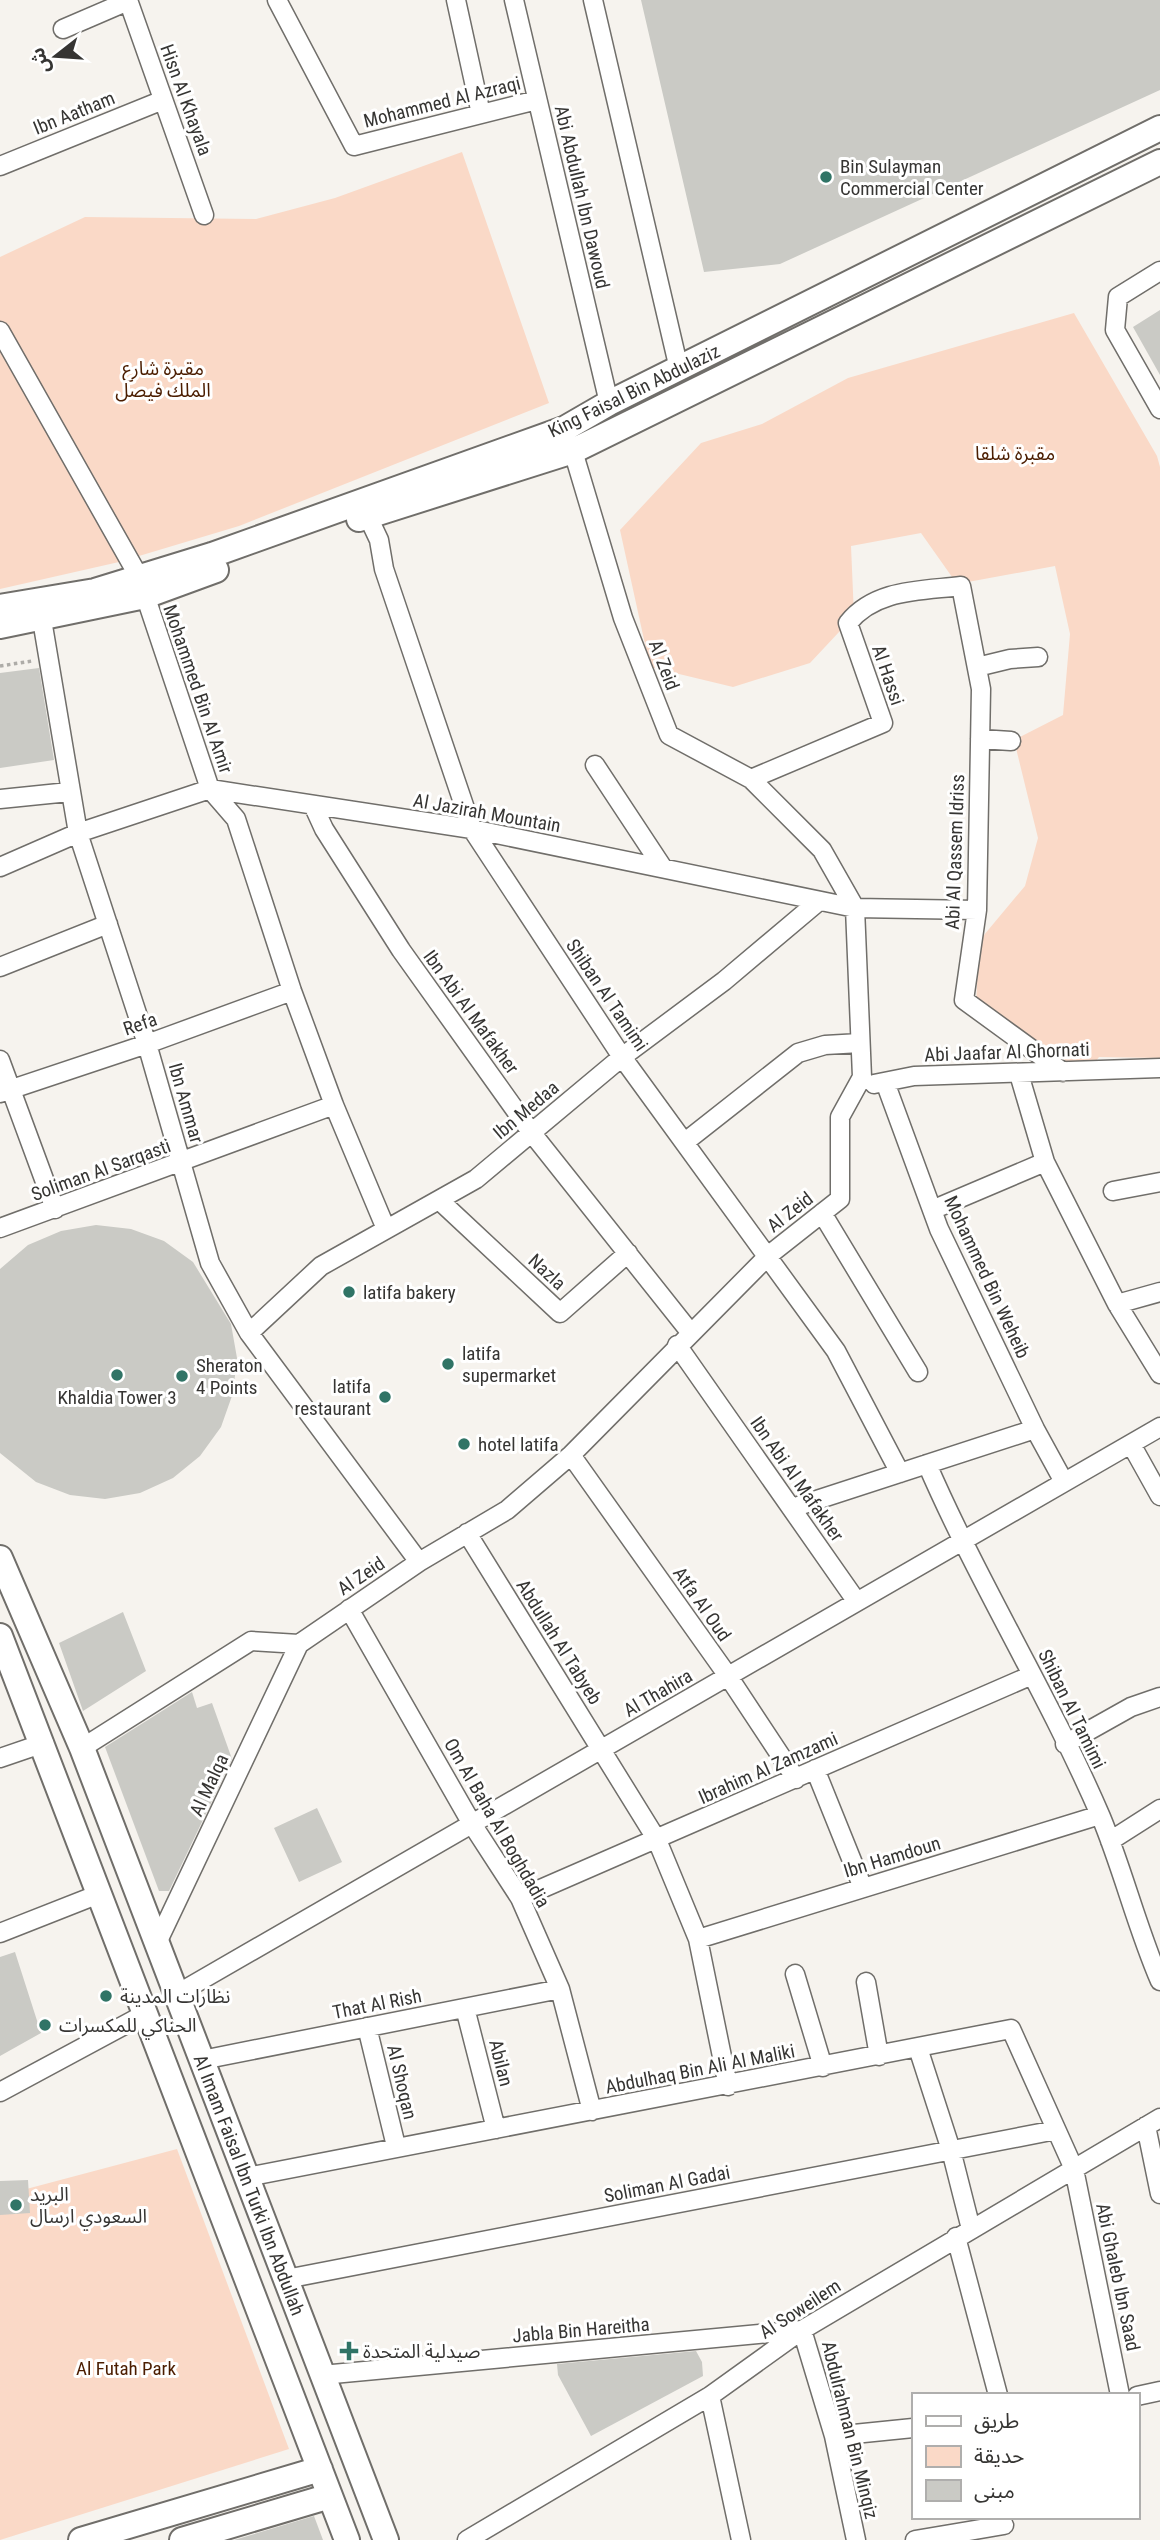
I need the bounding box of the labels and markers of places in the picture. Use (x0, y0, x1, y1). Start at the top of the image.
place label: Bin Sulayman Commercial Center (840, 155, 984, 200)
marker: Bin Sulayman Commercial Center (818, 169, 834, 185)
place label: latifa bakery (363, 1281, 456, 1304)
marker: latifa bakery (341, 1284, 357, 1300)
place label: latifa supermarket (462, 1342, 556, 1387)
place label: Sheraton 4 Points (196, 1354, 263, 1399)
marker: latifa supermarket (440, 1356, 456, 1372)
marker: Khaldia Tower 3 (109, 1367, 125, 1383)
marker: Sheraton 4 Points (174, 1368, 190, 1384)
place label: latifa restaurant (295, 1375, 371, 1420)
place label: Khaldia Tower 3 (57, 1386, 177, 1409)
marker: latifa restaurant (377, 1389, 393, 1405)
place label: hotel latifa (478, 1433, 559, 1456)
marker: hotel latifa (456, 1436, 472, 1452)
place label: نظارات المدينة (120, 1985, 230, 2008)
marker: نظارات المدينة (98, 1988, 114, 2004)
place label: الحناكي للمكسرات (59, 2014, 197, 2040)
marker: الحناكي للمكسرات (37, 2017, 53, 2033)
place label: البريد السعودي ارسال (30, 2183, 147, 2231)
marker: البريد السعودي ارسال (8, 2197, 24, 2213)
place label: صيدلية المتحدة (363, 2340, 480, 2363)
marker: صيدلية المتحدة (341, 2343, 357, 2359)

